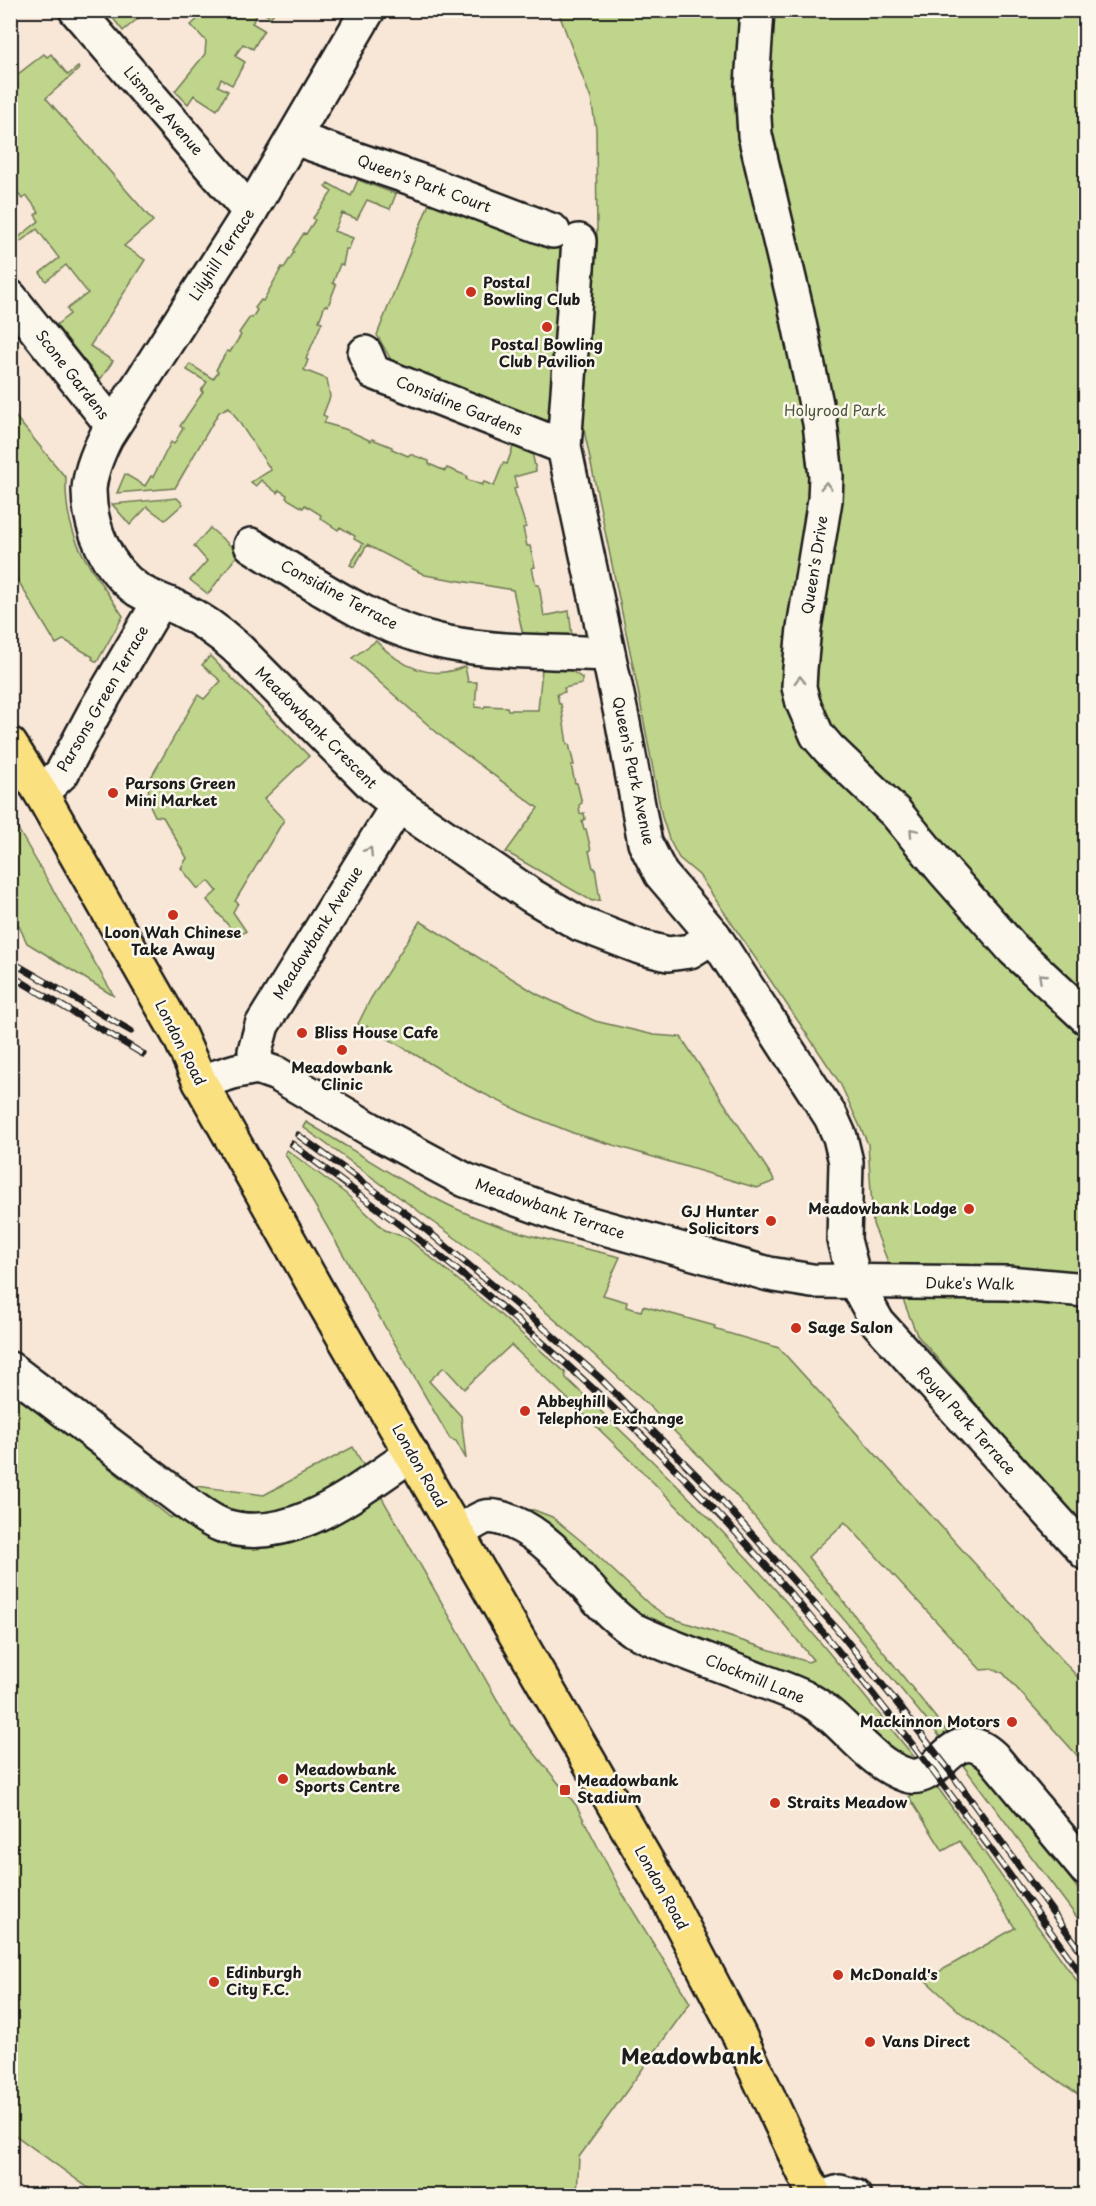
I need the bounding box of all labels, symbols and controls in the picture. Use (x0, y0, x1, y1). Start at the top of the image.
street label: Lismore Avenue (119, 60, 209, 160)
street label: Queen's Park Court (354, 148, 495, 218)
street label: Lilyhill Terrace (182, 204, 259, 305)
place label: Postal Bowling Club (483, 270, 581, 310)
marker: Postal Bowling Club (464, 285, 478, 299)
marker: Postal Bowling Club Pavilion (540, 320, 554, 334)
street label: Scone Gardens (31, 324, 116, 424)
place label: Postal Bowling Club Pavilion (491, 332, 603, 372)
street label: Considine Gardens (393, 369, 526, 441)
park label: Holyrood Park (784, 398, 886, 421)
one-way arrow (819, 482, 832, 491)
street label: Queen's Drive (794, 514, 833, 616)
street label: Considine Terrace (277, 553, 402, 634)
street label: Parsons Green Terrace (50, 621, 153, 776)
street label: Meadowbank Crescent (251, 661, 383, 793)
one-way arrow (794, 675, 806, 684)
street label: Queen's Park Avenue (607, 694, 661, 847)
place label: Parsons Green Mini Market (125, 771, 236, 811)
marker: Parsons Green Mini Market (106, 786, 120, 800)
one-way arrow (909, 828, 920, 839)
one-way arrow (361, 847, 373, 857)
street label: Meadowbank Avenue (266, 861, 367, 1003)
marker: Loon Wah Chinese Take Away (166, 908, 180, 922)
place label: Loon Wah Chinese Take Away (104, 920, 242, 960)
one-way arrow (1039, 973, 1049, 984)
street label: London Road (150, 996, 213, 1089)
place label: Bliss House Cafe (314, 1020, 439, 1043)
marker: Bliss House Cafe (295, 1026, 309, 1040)
marker: Meadowbank Clinic (335, 1043, 349, 1057)
place label: Meadowbank Clinic (291, 1055, 393, 1095)
street label: Meadowbank Terrace (473, 1171, 628, 1244)
place label: Meadowbank Lodge (808, 1196, 957, 1219)
place label: GJ Hunter Solicitors (681, 1199, 759, 1239)
marker: Meadowbank Lodge (962, 1202, 976, 1216)
marker: GJ Hunter Solicitors (764, 1214, 778, 1228)
street label: Duke's Walk (925, 1270, 1015, 1295)
place label: Sage Salon (808, 1315, 893, 1338)
marker: Sage Salon (789, 1321, 803, 1335)
street label: Royal Park Terrace (912, 1361, 1022, 1479)
place label: Abbeyhill Telephone Exchange (537, 1389, 684, 1429)
marker: Abbeyhill Telephone Exchange (518, 1404, 532, 1418)
street label: London Road (387, 1419, 454, 1511)
street label: Clockmill Lane (702, 1647, 809, 1708)
place label: Mackinnon Motors (860, 1709, 1000, 1732)
marker: Mackinnon Motors (1005, 1715, 1019, 1729)
place label: Meadowbank Sports Centre (295, 1757, 400, 1797)
place label: Meadowbank Stadium (577, 1768, 679, 1808)
marker: Meadowbank Sports Centre (276, 1772, 290, 1786)
marker: Meadowbank Stadium (558, 1783, 572, 1797)
place label: Straits Meadow (787, 1790, 908, 1813)
marker: Straits Meadow (768, 1796, 782, 1810)
street label: London Road (630, 1841, 695, 1934)
place label: Edinburgh City F.C. (226, 1960, 302, 2000)
place label: McDonald's (850, 1962, 938, 1985)
marker: McDonald's (831, 1968, 845, 1982)
marker: Edinburgh City F.C. (207, 1975, 221, 1989)
place label: Vans Direct (882, 2029, 970, 2052)
marker: Vans Direct (863, 2035, 877, 2049)
district label: Meadowbank (621, 2039, 763, 2071)

